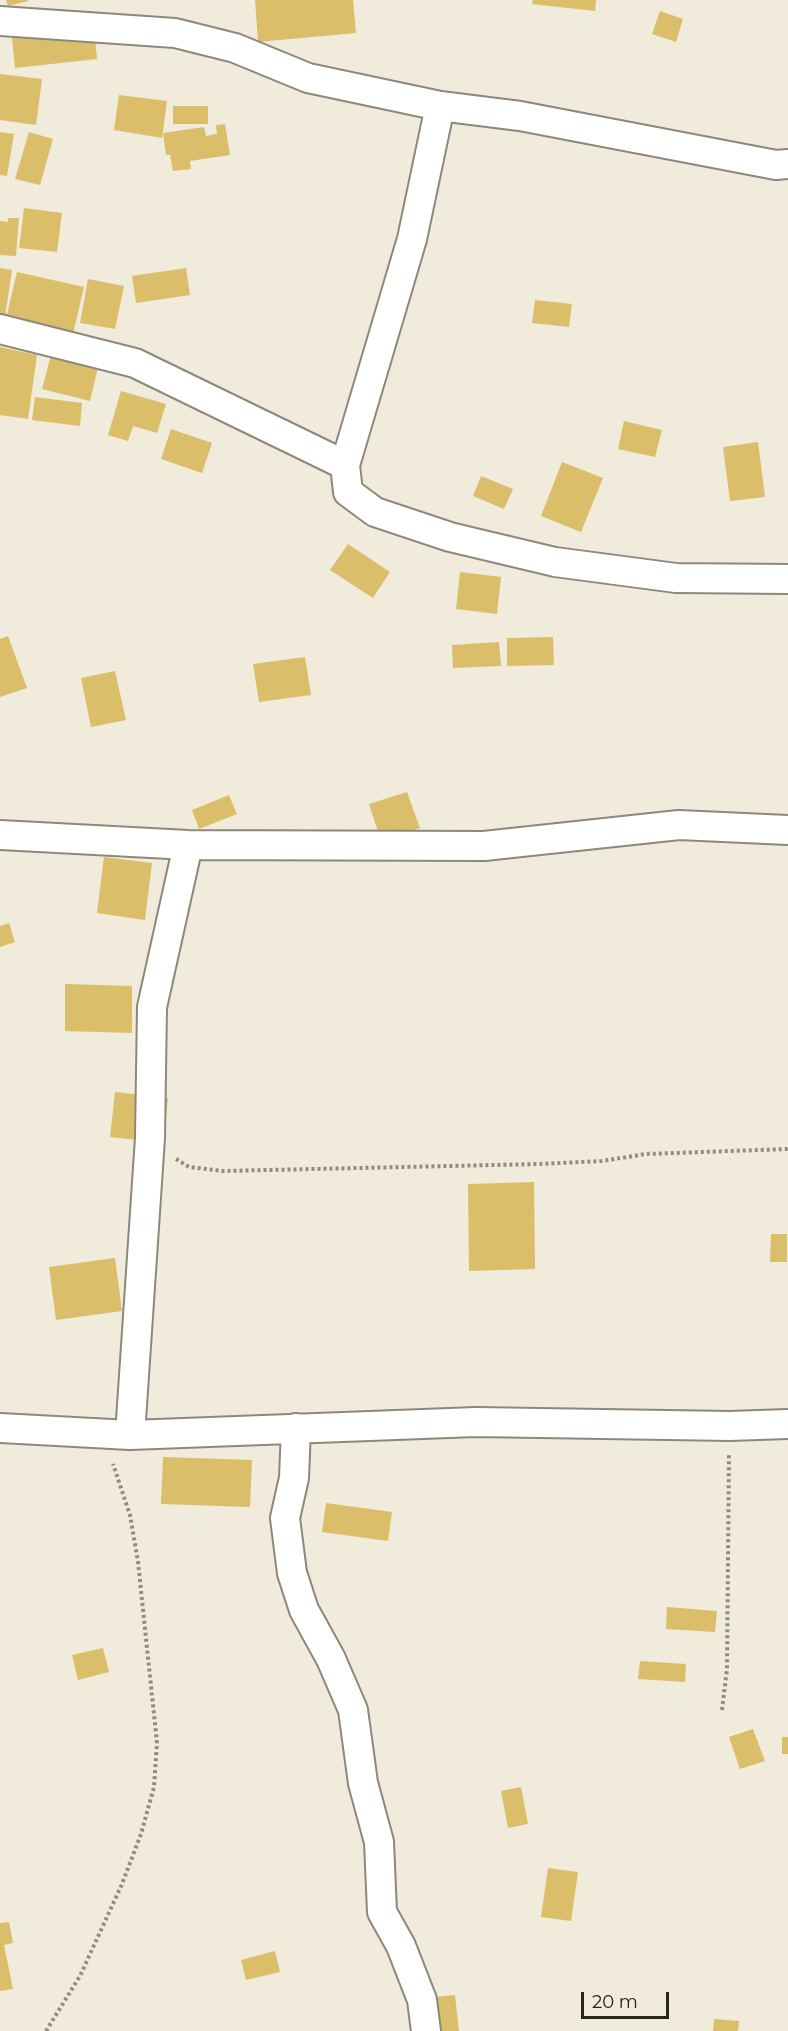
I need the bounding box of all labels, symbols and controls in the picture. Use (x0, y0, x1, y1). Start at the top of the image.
scale bar (584, 1980, 672, 2018)
text: 20 m (592, 1991, 638, 2013)

